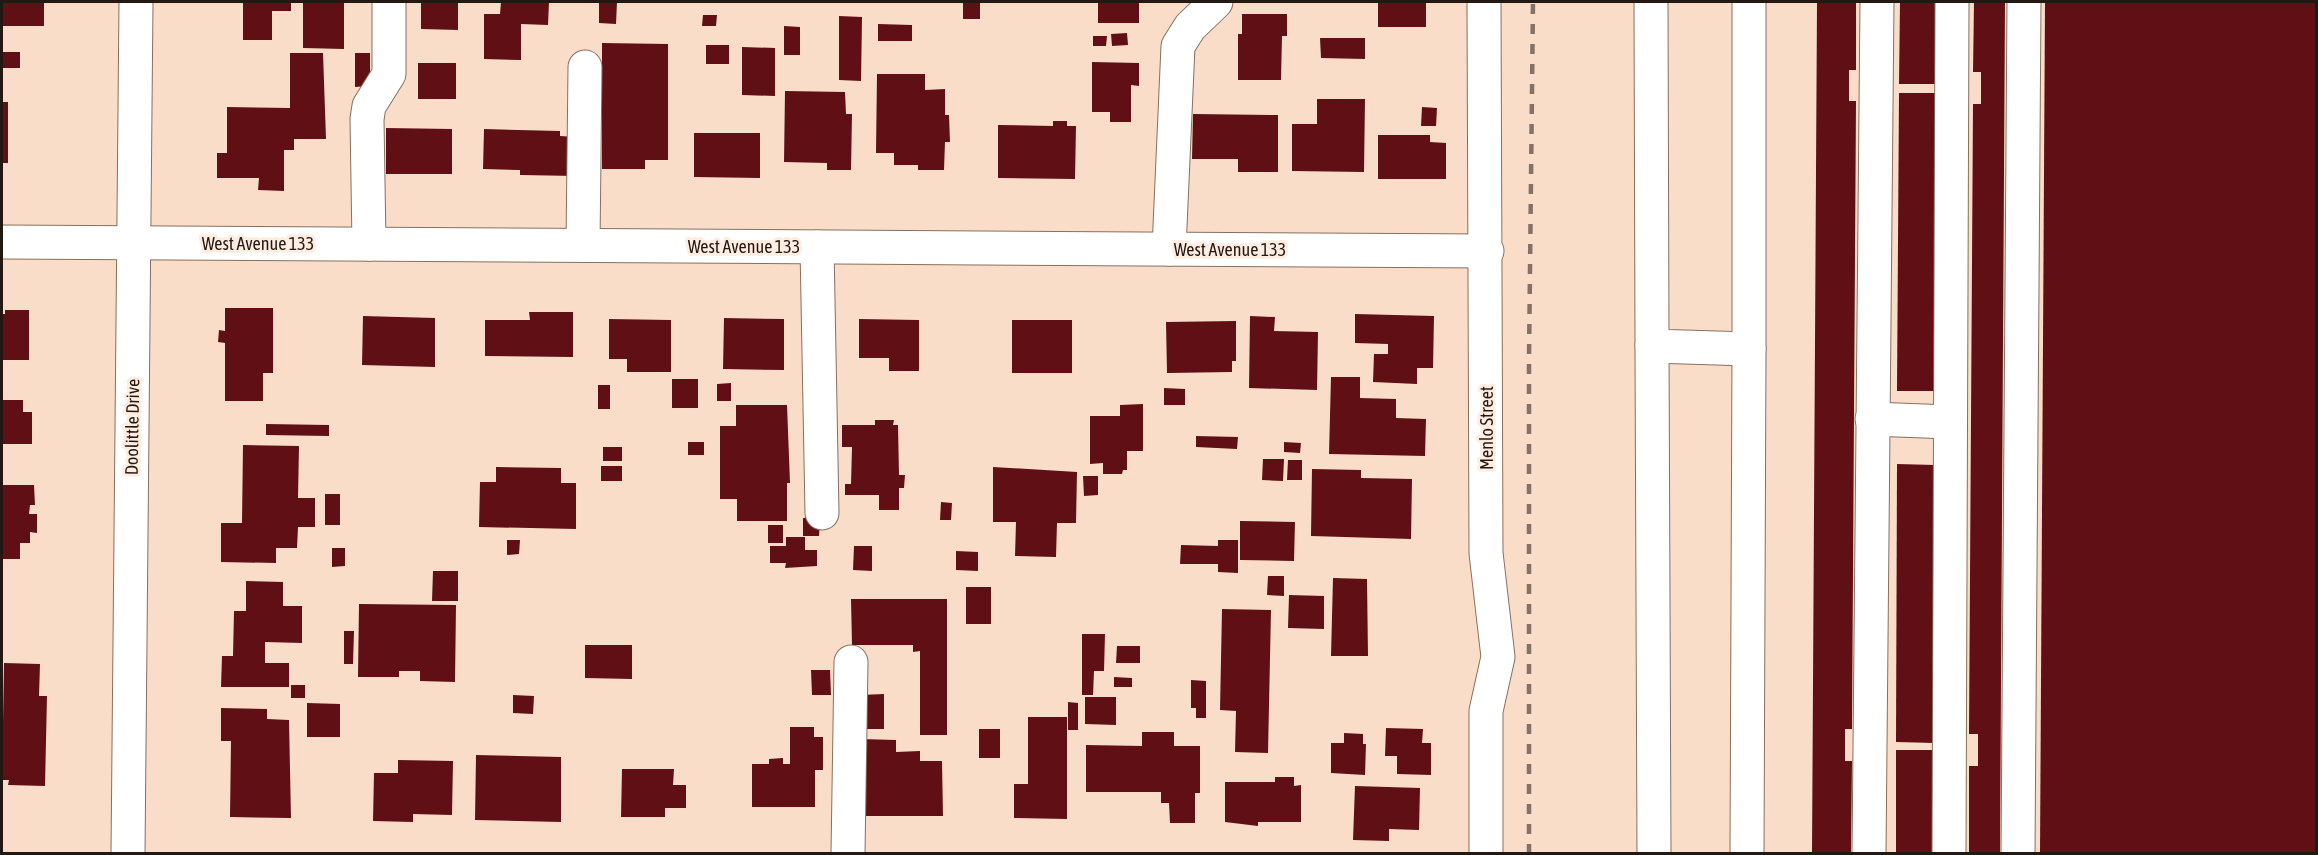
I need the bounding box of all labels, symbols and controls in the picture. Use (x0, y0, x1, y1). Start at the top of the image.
street label: West Avenue 133 (202, 233, 314, 254)
street label: West Avenue 133 (688, 236, 800, 257)
street label: West Avenue 133 (1174, 239, 1286, 260)
street label: Doolittle Drive (121, 379, 143, 475)
street label: Menlo Street (1476, 386, 1497, 470)

